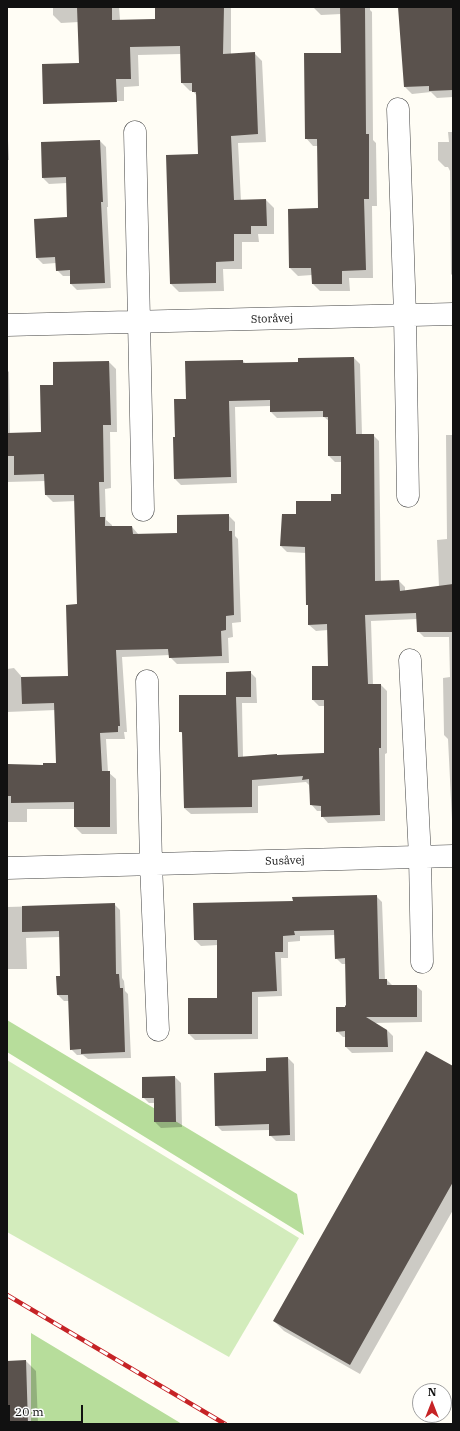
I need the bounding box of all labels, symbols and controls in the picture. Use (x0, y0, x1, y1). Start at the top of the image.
street label: Storåvej (251, 312, 293, 326)
street label: Susåvej (265, 854, 305, 868)
north arrow (412, 1383, 452, 1423)
text: N (428, 1385, 436, 1399)
scale bar (10, 1397, 85, 1423)
text: 20 m (15, 1404, 44, 1419)

